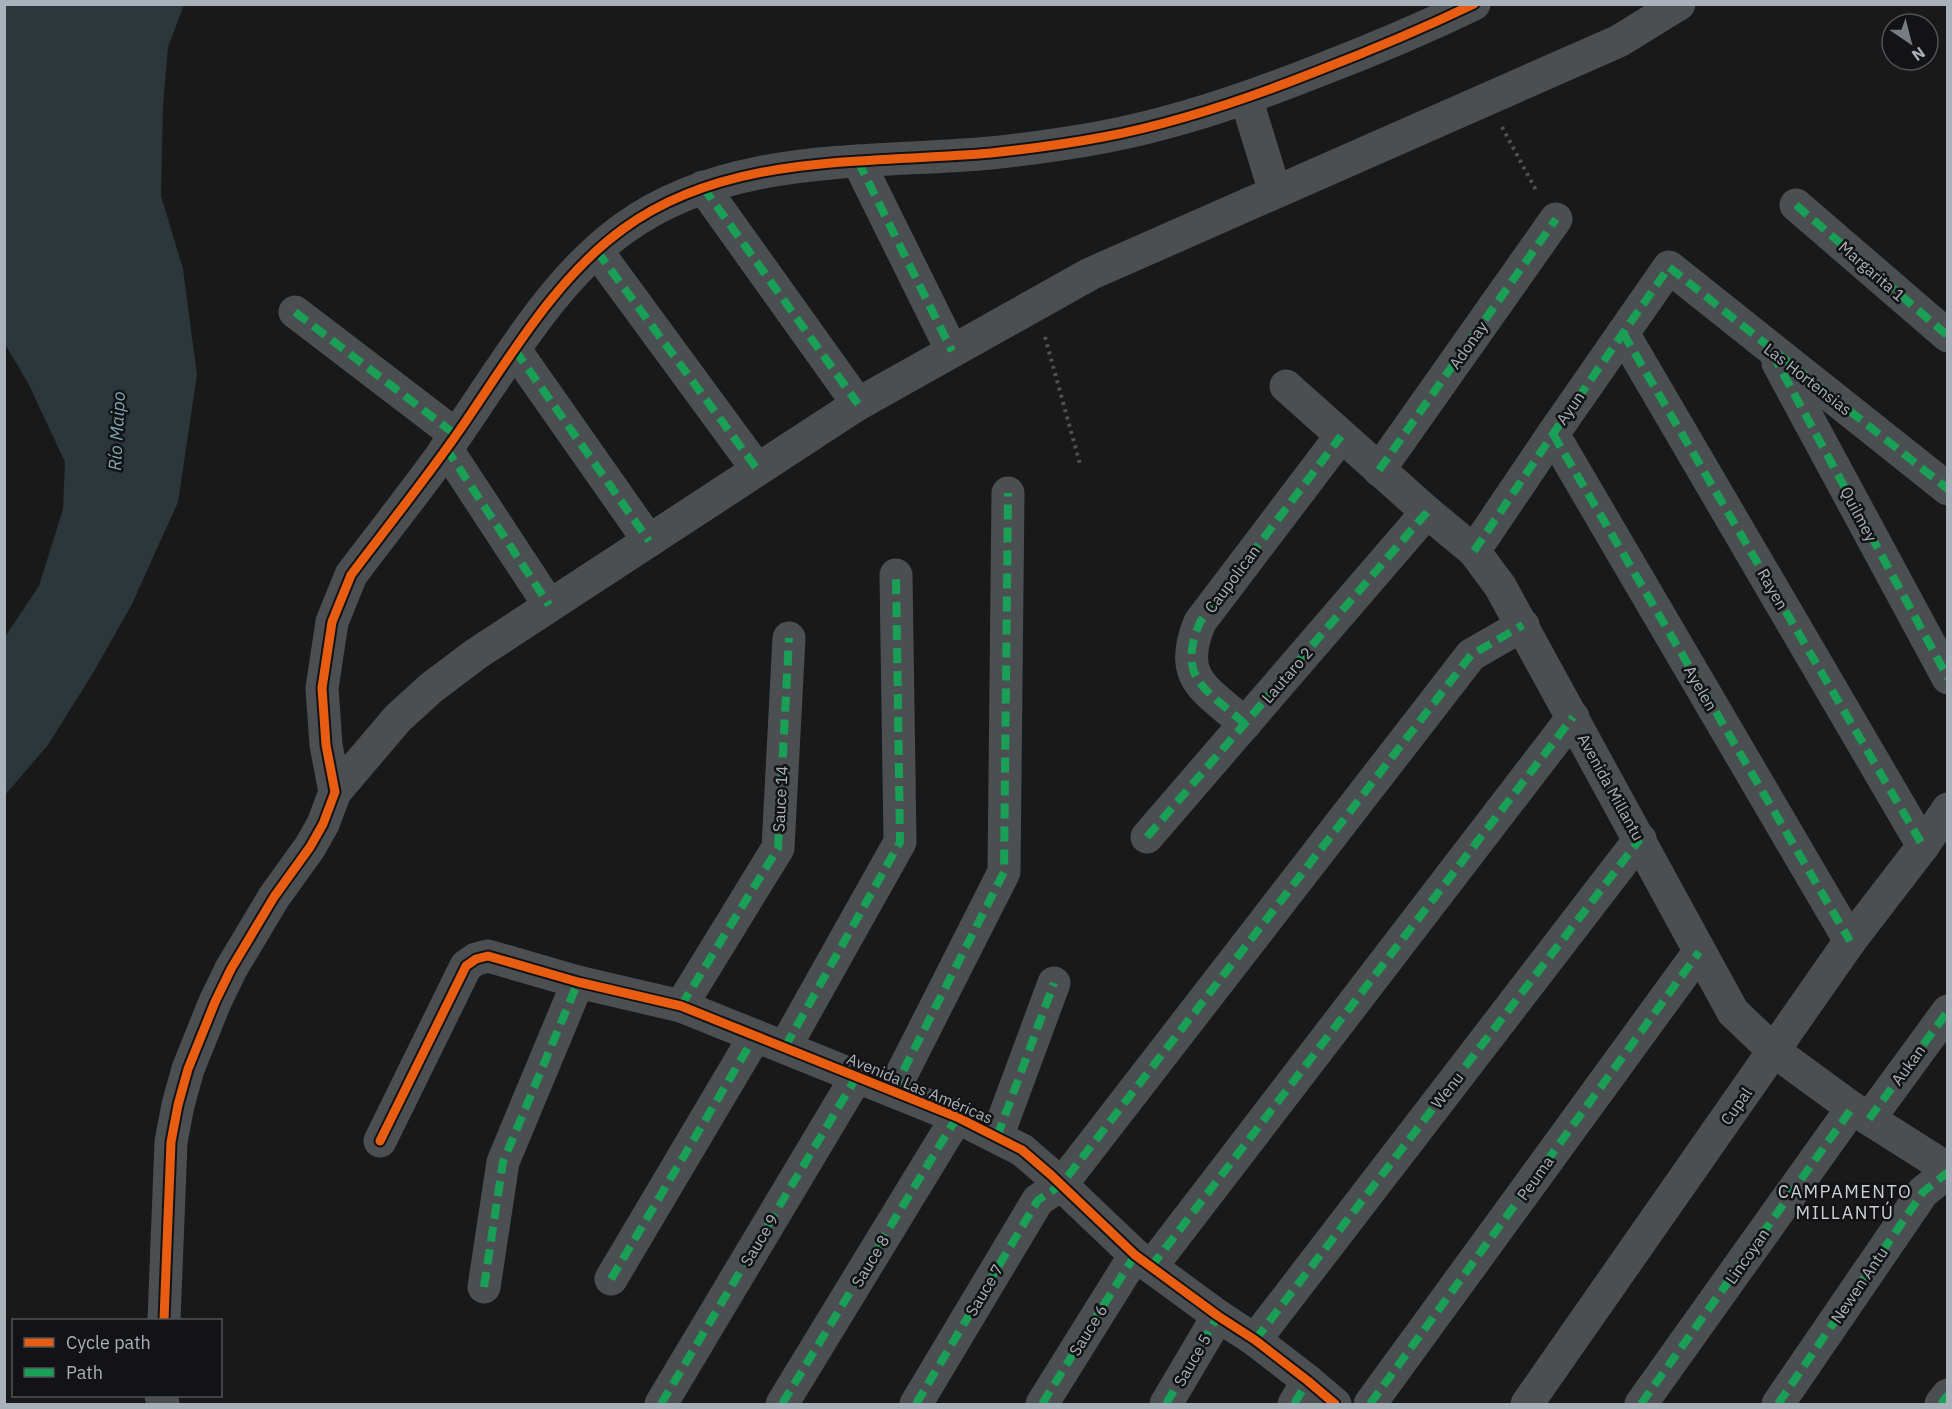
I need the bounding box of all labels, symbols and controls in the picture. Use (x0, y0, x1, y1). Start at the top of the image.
north arrow (1880, 12, 1940, 72)
text: N (1908, 43, 1929, 66)
street label: Margarita 1 (1835, 237, 1909, 305)
street label: Adonay (1444, 317, 1492, 373)
street label: Las Hortensias (1760, 339, 1856, 419)
street label: Ayun (1551, 387, 1589, 429)
water label: Río Maipo (103, 390, 130, 471)
street label: Quilmey (1836, 483, 1882, 545)
street label: Caupolican (1200, 541, 1264, 617)
street label: Rayen (1753, 565, 1793, 613)
street label: Lautaro 2 (1257, 643, 1317, 707)
street label: Ayelen (1680, 662, 1722, 714)
street label: Avenida Millantu (1573, 730, 1649, 844)
street label: Sauce 14 (768, 765, 792, 833)
street label: Aukan (1887, 1041, 1929, 1089)
street label: Avenida Las Américas (844, 1048, 996, 1128)
street label: Wenu (1427, 1068, 1467, 1112)
street label: Cupal (1716, 1083, 1756, 1129)
street label: Peuma (1512, 1152, 1558, 1204)
district label: CAMPAMENTO MILLANTÚ (1778, 1180, 1912, 1224)
street label: Sauce 9 (736, 1210, 782, 1270)
street label: Lincoyan (1721, 1224, 1773, 1288)
street label: Sauce 8 (847, 1231, 893, 1291)
street label: Newen Antu (1826, 1243, 1892, 1327)
street label: Sauce 7 (961, 1260, 1007, 1320)
street label: Sauce 6 (1064, 1301, 1112, 1359)
legend (12, 1319, 222, 1397)
street label: Sauce 5 (1169, 1330, 1215, 1390)
text: Cycle path (66, 1331, 151, 1354)
text: Path (66, 1361, 103, 1384)

